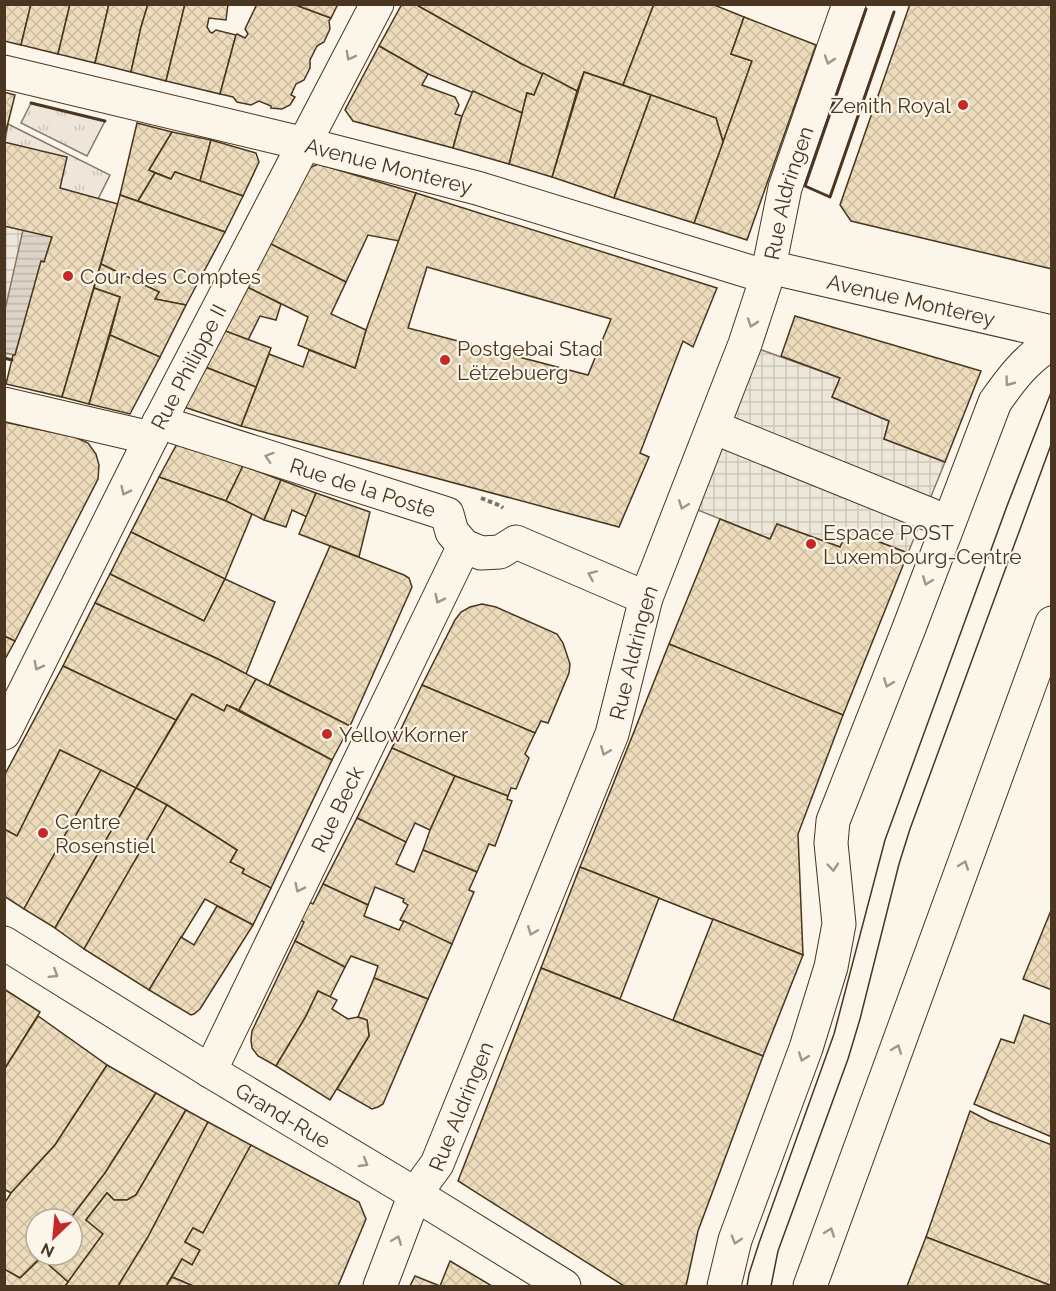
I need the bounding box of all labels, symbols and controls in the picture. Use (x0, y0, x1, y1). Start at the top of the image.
one-way arrow (346, 50, 357, 61)
one-way arrow (824, 54, 837, 65)
place label: Zenith Royal (831, 93, 951, 118)
marker: Zenith Royal (956, 98, 970, 112)
street label: Rue Aldringen (758, 123, 818, 262)
street label: Avenue Monterey (303, 132, 475, 199)
place label: Cour des Comptes (80, 264, 261, 289)
street label: Avenue Monterey (825, 268, 998, 331)
marker: Cour des Comptes (61, 269, 75, 283)
street label: Rue Philippe II (145, 300, 231, 434)
one-way arrow (747, 317, 759, 328)
place label: Postgebai Stad Lëtzebuerg (457, 336, 603, 385)
marker: Postgebai Stad Lëtzebuerg (438, 353, 452, 367)
one-way arrow (1005, 376, 1016, 387)
one-way arrow (264, 452, 275, 464)
street label: Rue de la Poste (287, 452, 439, 522)
one-way arrow (121, 484, 132, 495)
one-way arrow (677, 499, 690, 510)
place label: Espace POST Luxembourg-Centre (823, 520, 1022, 569)
marker: Espace POST Luxembourg-Centre (804, 537, 818, 551)
one-way arrow (588, 570, 599, 582)
one-way arrow (922, 575, 934, 586)
street label: Rue Aldringen (604, 581, 662, 722)
one-way arrow (434, 592, 446, 603)
one-way arrow (34, 659, 46, 670)
one-way arrow (883, 676, 895, 687)
place label: YellowKorner (339, 722, 469, 747)
marker: YellowKorner (320, 727, 334, 741)
one-way arrow (600, 744, 612, 755)
street label: Rue Beck (305, 762, 368, 856)
place label: Centre Rosenstiel (55, 809, 156, 858)
marker: Centre Rosenstiel (36, 826, 50, 840)
one-way arrow (957, 861, 970, 871)
one-way arrow (826, 863, 839, 872)
one-way arrow (295, 881, 306, 892)
one-way arrow (527, 925, 539, 936)
one-way arrow (48, 966, 58, 978)
street label: Rue Aldringen (423, 1038, 498, 1175)
one-way arrow (890, 1044, 903, 1054)
one-way arrow (798, 1051, 810, 1062)
street label: Grand-Rue (231, 1077, 335, 1153)
one-way arrow (358, 1156, 368, 1168)
north arrow (24, 1207, 84, 1267)
one-way arrow (823, 1227, 835, 1238)
one-way arrow (731, 1234, 743, 1245)
one-way arrow (390, 1236, 403, 1246)
text: N (38, 1239, 57, 1261)

